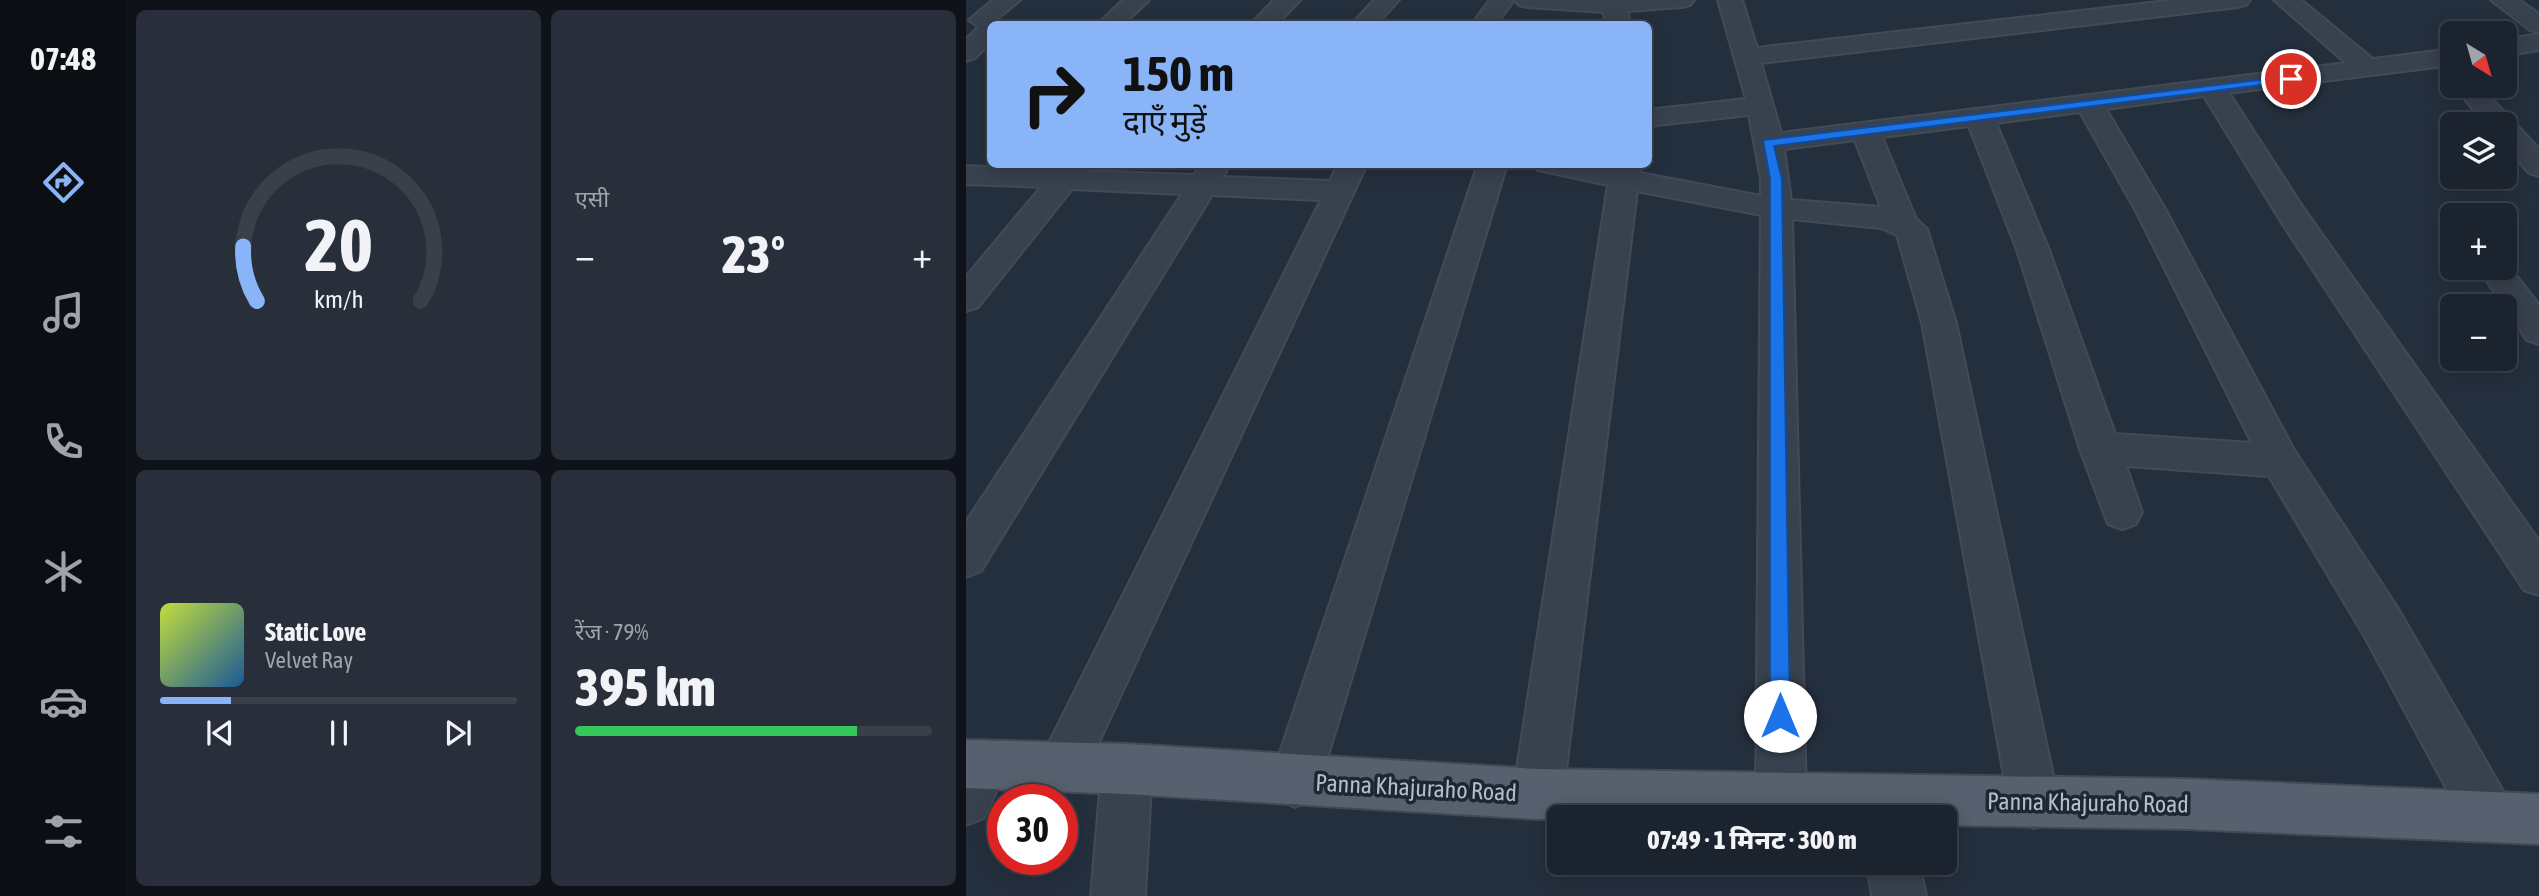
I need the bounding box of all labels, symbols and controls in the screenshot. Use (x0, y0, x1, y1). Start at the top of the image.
north arrow (2440, 21, 2516, 98)
map controls (2440, 21, 2517, 371)
text: 07:48 (30, 40, 96, 77)
text: 150 m (1123, 45, 1234, 101)
icon: right (1008, 49, 1099, 140)
pin (2261, 49, 2321, 109)
icon: arrive (2272, 60, 2310, 98)
text: दाएँ मुड़ें (1123, 103, 1207, 140)
button: layers (2440, 112, 2517, 189)
icon: directions (39, 158, 88, 207)
text: एसी (575, 186, 609, 212)
text: 20 (304, 203, 373, 286)
button: + (2440, 203, 2517, 280)
text: 23° (722, 224, 785, 284)
text: − (575, 233, 595, 276)
text: + (912, 233, 932, 276)
text: km/h (314, 285, 363, 313)
icon: music (39, 288, 88, 337)
button: − (2440, 294, 2517, 371)
icon: phone (39, 417, 88, 466)
icon: climate (39, 547, 88, 596)
text: Static Love (265, 617, 366, 647)
text: रेंज · 79% (575, 619, 649, 645)
text: Velvet Ray (265, 647, 353, 673)
text: 395 km (575, 657, 716, 717)
icon: car (39, 677, 88, 726)
position arrow (1743, 679, 1817, 753)
icon: previous (201, 714, 239, 752)
icon: pause (320, 714, 358, 752)
icon: next (439, 714, 477, 752)
street label: Panna Khajuraho Road (1315, 769, 1517, 806)
speed limit sign: 30 (987, 784, 1078, 875)
street label: Panna Khajuraho Road (1987, 787, 2189, 818)
icon: filters (39, 807, 88, 856)
text: 07:49 · 1 मिनट · 300 m (1647, 825, 1857, 855)

